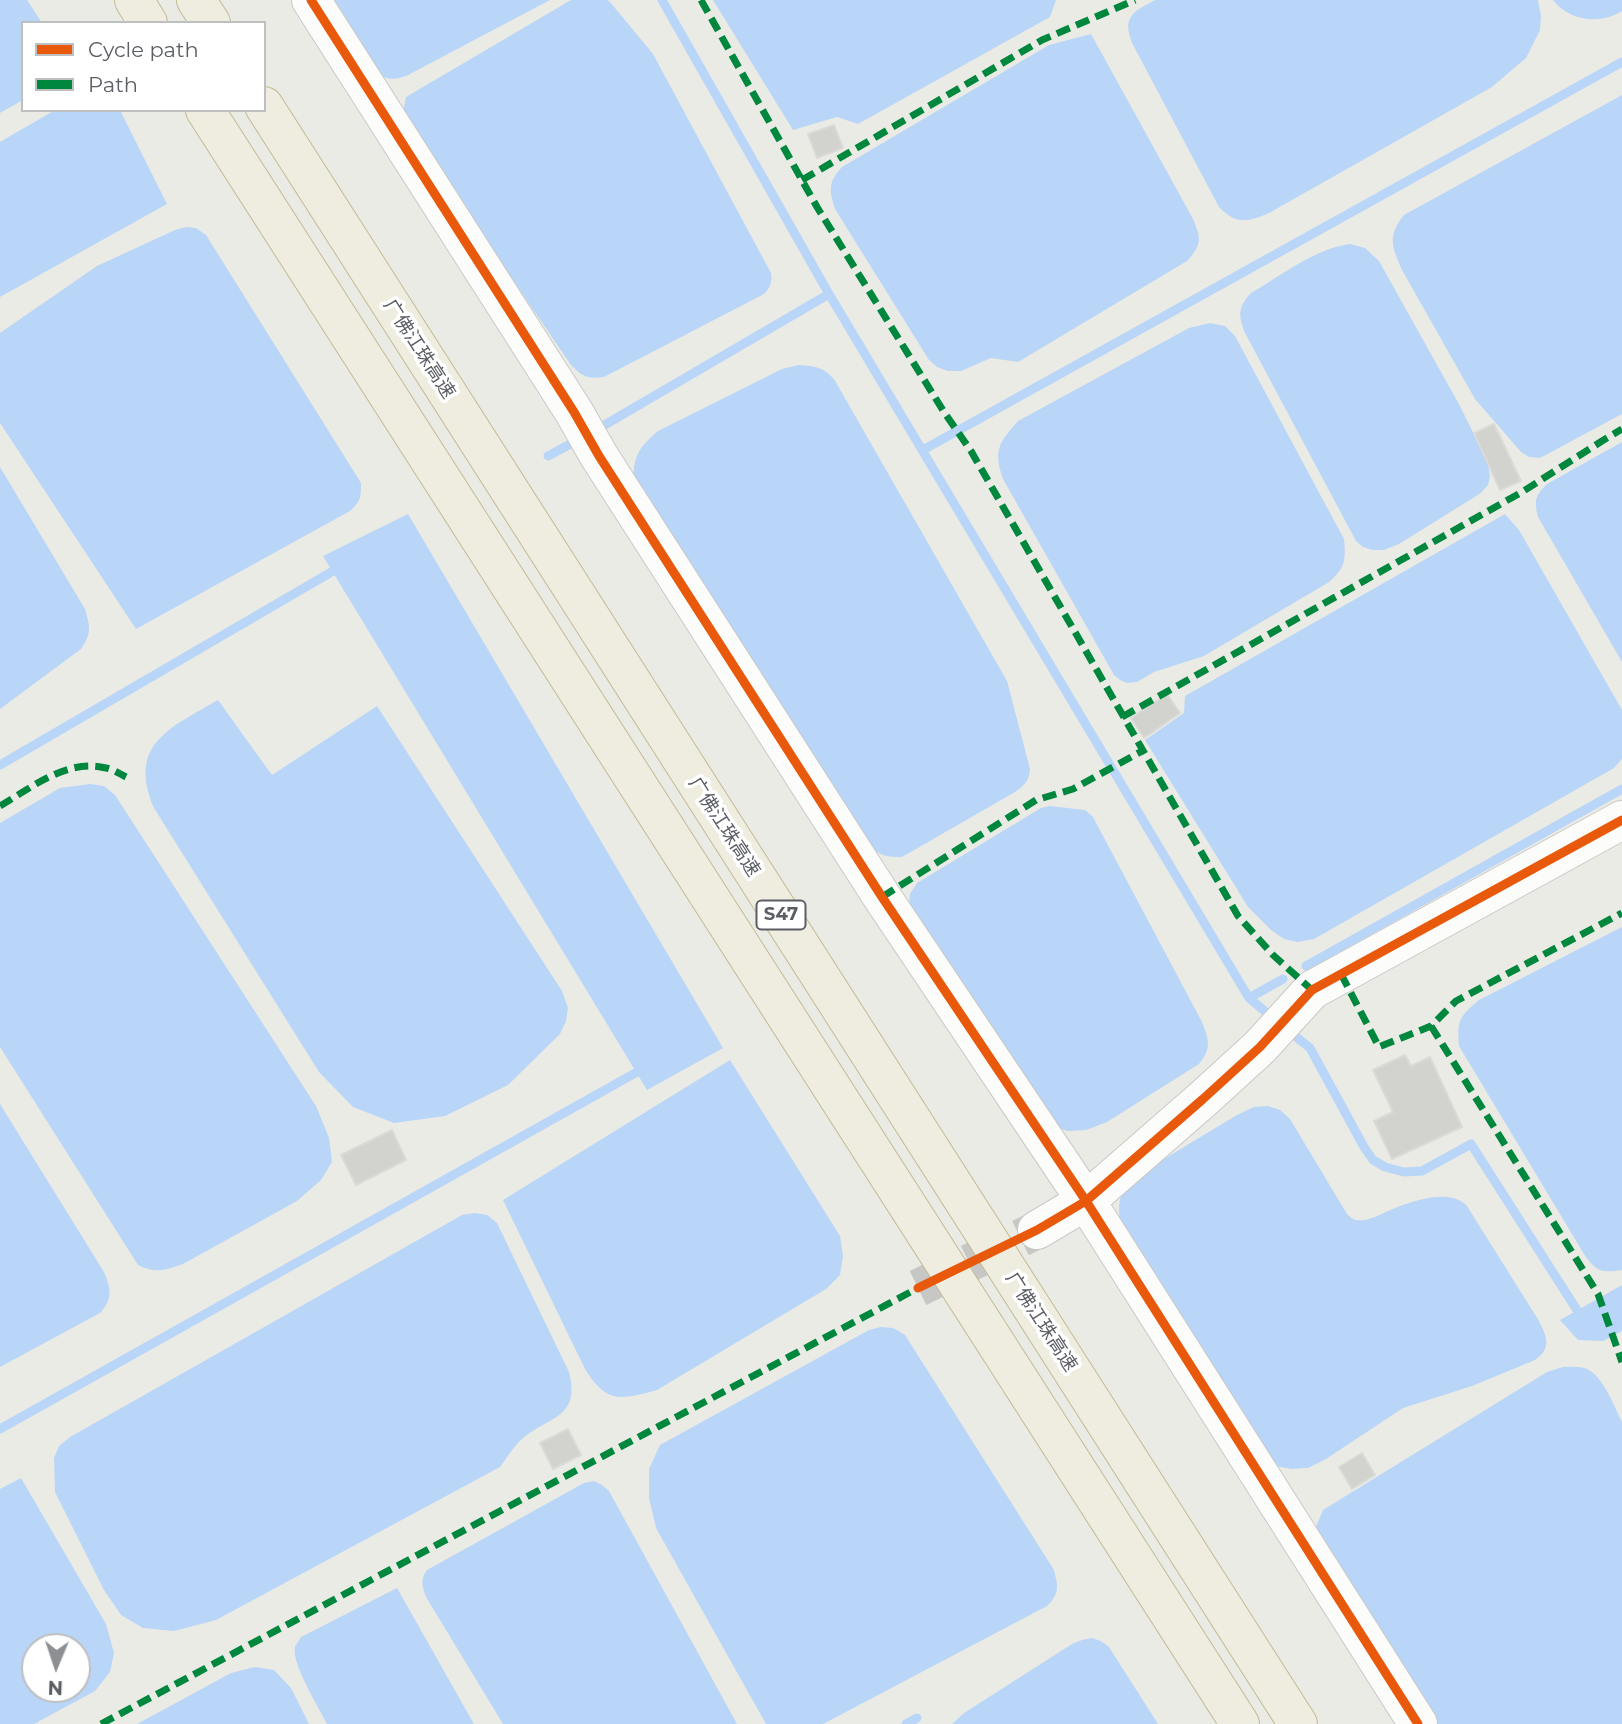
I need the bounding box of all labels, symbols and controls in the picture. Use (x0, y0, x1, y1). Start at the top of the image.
legend (21, 21, 266, 112)
text: Cycle path (88, 37, 199, 62)
text: Path (88, 72, 138, 97)
street label: 广佛江珠高速 (378, 295, 460, 403)
street label: 广佛江珠高速 (683, 773, 765, 881)
road number: S47 (756, 900, 806, 930)
street label: 广佛江珠高速 (1000, 1268, 1082, 1376)
north arrow (21, 1633, 91, 1703)
text: N (47, 1676, 63, 1699)

